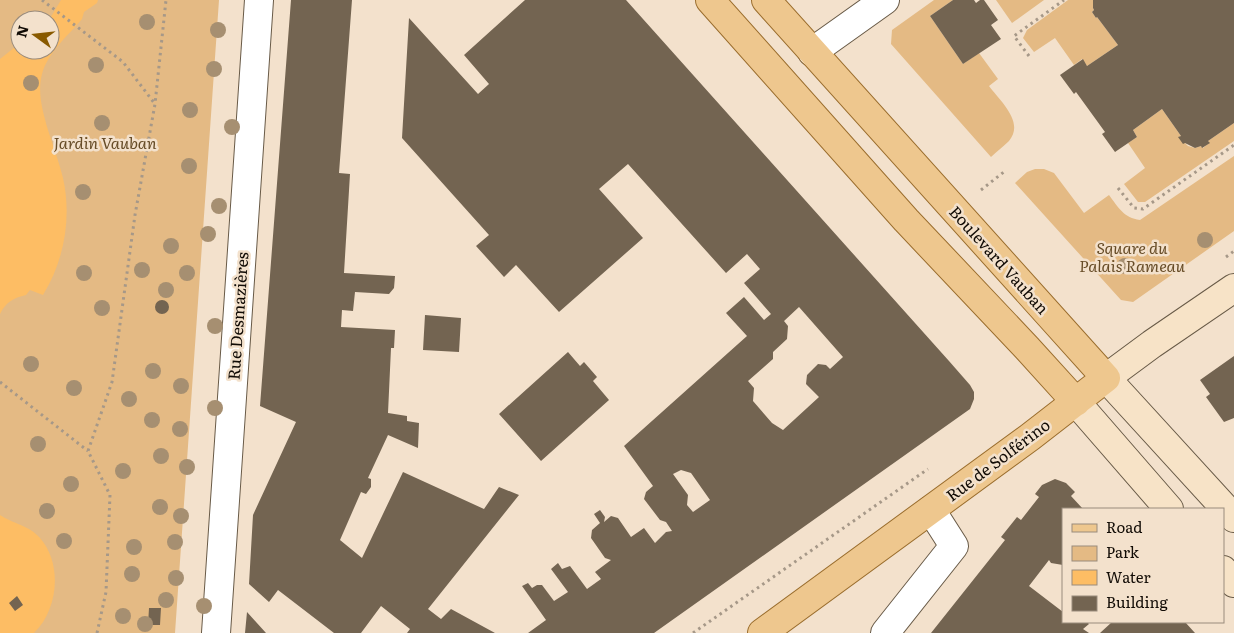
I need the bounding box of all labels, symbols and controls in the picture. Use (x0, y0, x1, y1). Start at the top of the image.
north arrow (10, 10, 60, 60)
text: N (10, 23, 33, 40)
park label: Jardin Vauban (53, 130, 157, 154)
street label: Boulevard Vauban (944, 200, 1055, 319)
park label: Square du Palais Rameau (1079, 235, 1186, 277)
street label: Rue Desmazières (221, 251, 253, 381)
street label: Rue de Solférino (940, 412, 1054, 506)
legend (1062, 508, 1224, 623)
text: Road (1106, 515, 1142, 538)
text: Park (1106, 540, 1140, 563)
text: Water (1106, 565, 1151, 588)
text: Building (1106, 590, 1168, 613)

